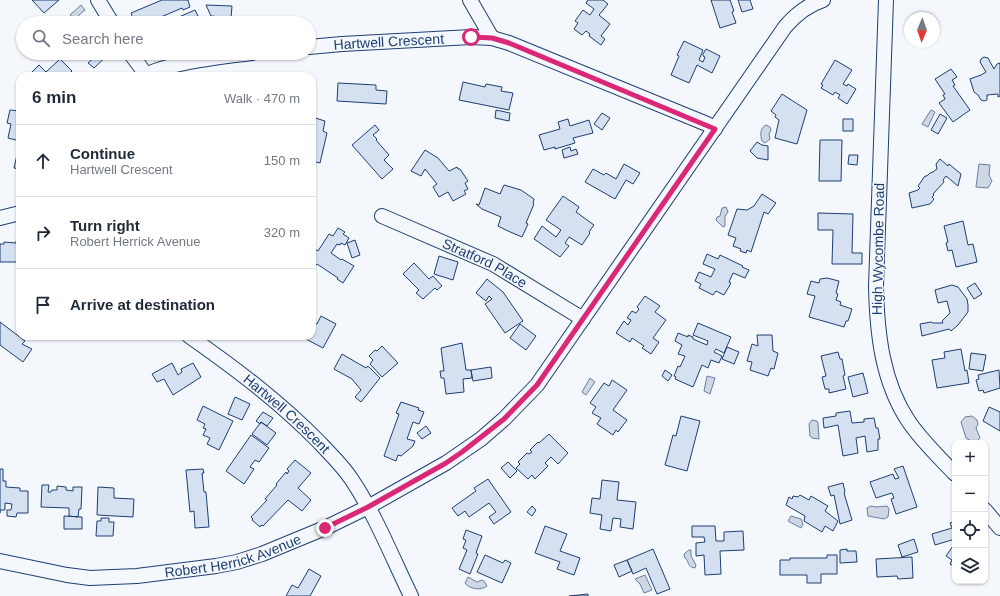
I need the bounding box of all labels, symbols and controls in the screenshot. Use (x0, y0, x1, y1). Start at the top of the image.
north arrow (904, 12, 940, 48)
search box (16, 16, 316, 60)
icon: search (30, 27, 52, 49)
route start (462, 28, 480, 46)
text: Search here (62, 30, 144, 47)
street label: Hartwell Crescent (333, 30, 445, 53)
text: 6 min (32, 88, 76, 107)
text: Walk · 470 m (224, 91, 300, 106)
text: Continue (70, 145, 135, 162)
icon: ahead (32, 150, 54, 172)
text: 150 m (264, 153, 300, 168)
text: Hartwell Crescent (70, 162, 173, 177)
street label: High Wycombe Road (869, 183, 887, 315)
text: Turn right (70, 217, 140, 234)
icon: right (32, 222, 54, 244)
text: 320 m (264, 225, 300, 240)
text: Robert Herrick Avenue (70, 234, 201, 249)
street label: Stratford Place (440, 235, 530, 291)
icon: arrive (32, 294, 54, 316)
text: Arrive at destination (70, 296, 215, 313)
street label: Hartwell Crescent (240, 371, 333, 457)
map controls (952, 440, 988, 584)
button: + (952, 440, 988, 476)
button: − (952, 476, 988, 512)
button: locate (952, 512, 988, 548)
route end (316, 519, 334, 537)
street label: Robert Herrick Avenue (164, 531, 304, 580)
button: layers (952, 548, 988, 584)

